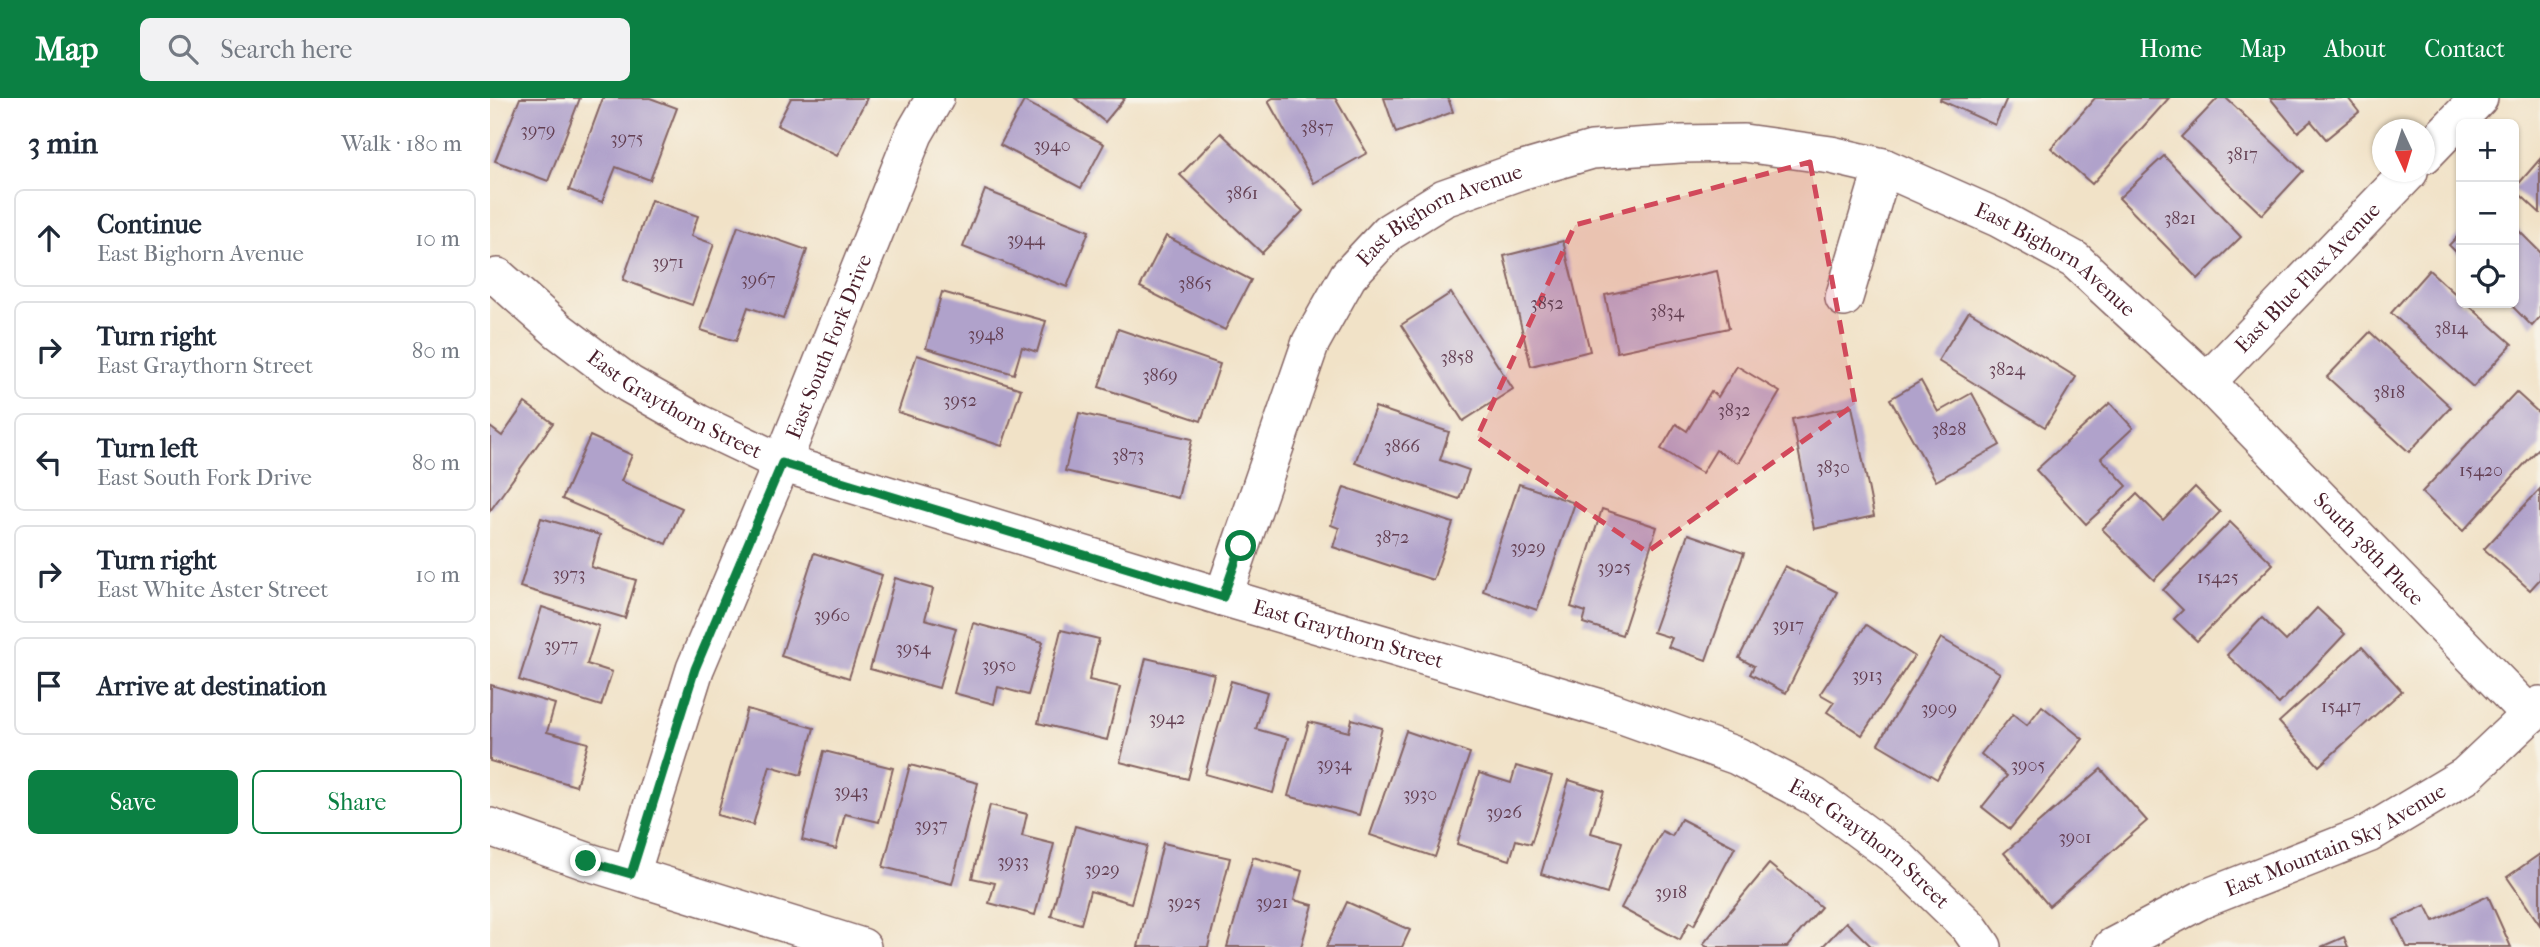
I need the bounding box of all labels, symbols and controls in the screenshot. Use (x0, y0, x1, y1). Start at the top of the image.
search box (140, 18, 630, 81)
text: Map (35, 30, 98, 69)
icon: search (164, 30, 202, 68)
text: Search here (220, 34, 352, 65)
text: Home (2140, 35, 2202, 63)
text: Map (2240, 35, 2286, 63)
text: About (2324, 35, 2386, 63)
text: Contact (2424, 35, 2505, 63)
house number: 3857 (1301, 117, 1334, 138)
north arrow (2372, 119, 2435, 182)
map controls (2456, 119, 2519, 308)
button: + (2456, 119, 2519, 182)
house number: 3979 (521, 120, 555, 141)
text: 3 min (28, 126, 98, 161)
house number: 3975 (610, 128, 644, 149)
text: Walk · 180 m (341, 130, 462, 157)
house number: 3940 (1033, 135, 1071, 156)
house number: 3817 (2226, 144, 2258, 165)
street label: East Bighorn Avenue (1352, 159, 1526, 271)
button: − (2456, 182, 2519, 245)
house number: 3861 (1226, 183, 1258, 204)
street label: East Bighorn Avenue (1972, 197, 2140, 322)
street label: East Blue Flax Avenue (2230, 198, 2385, 357)
house number: 3821 (2164, 208, 2196, 229)
text: Continue (97, 209, 202, 240)
icon: ahead (30, 219, 68, 257)
text: 10 m (415, 225, 460, 252)
house number: 3944 (1007, 229, 1045, 250)
text: East Bighorn Avenue (97, 240, 304, 267)
button: locate (2456, 245, 2519, 308)
street label: East South Fork Drive (781, 251, 876, 442)
house number: 3971 (652, 252, 684, 273)
house number: 3967 (740, 269, 776, 290)
house number: 3865 (1178, 273, 1212, 294)
house number: 3852 (1530, 293, 1564, 314)
house number: 3834 (1650, 301, 1685, 322)
house number: 3814 (2434, 318, 2468, 339)
text: Turn right (97, 321, 217, 352)
house number: 3948 (968, 324, 1004, 345)
icon: right (30, 331, 68, 369)
text: 80 m (412, 337, 460, 364)
street label: East Graythorn Street (583, 345, 766, 464)
house number: 3858 (1440, 347, 1474, 368)
text: East Graythorn Street (97, 352, 313, 379)
house number: 3824 (1989, 359, 2026, 380)
house number: 3869 (1142, 365, 1178, 386)
house number: 3818 (2373, 382, 2405, 403)
house number: 3952 (943, 390, 977, 411)
house number: 3832 (1717, 400, 1751, 421)
house number: 3828 (1932, 419, 1966, 440)
text: Turn left (97, 433, 198, 464)
house number: 3866 (1384, 436, 1420, 457)
icon: left (30, 443, 68, 481)
house number: 3873 (1112, 445, 1144, 466)
text: 80 m (412, 449, 460, 476)
house number: 3830 (1816, 457, 1850, 478)
house number: 15420 (2459, 460, 2503, 481)
text: East South Fork Drive (97, 464, 312, 491)
street label: South 38th Place (2309, 487, 2429, 610)
house number: 3872 (1375, 527, 1409, 548)
route start (1225, 530, 1256, 561)
house number: 3929 (1510, 537, 1546, 558)
text: Turn right (97, 545, 217, 576)
icon: right (30, 555, 68, 593)
house number: 3925 (1597, 557, 1631, 578)
text: 10 m (415, 561, 460, 588)
house number: 3973 (553, 564, 585, 585)
house number: 15425 (2197, 567, 2239, 588)
text: East White Aster Street (97, 576, 328, 603)
street label: East Graythorn Street (1250, 594, 1447, 673)
house number: 3960 (814, 605, 850, 626)
house number: 3917 (1772, 615, 1804, 636)
house number: 3977 (544, 635, 578, 656)
house number: 3954 (895, 638, 931, 659)
house number: 3950 (982, 655, 1016, 676)
house number: 3913 (1852, 665, 1882, 686)
icon: arrive (30, 667, 68, 705)
text: Arrive at destination (97, 671, 327, 702)
house number: 15417 (2321, 696, 2361, 717)
house number: 3909 (1921, 698, 1957, 719)
house number: 3942 (1149, 708, 1185, 729)
house number: 3934 (1317, 754, 1352, 775)
house number: 3905 (2011, 755, 2045, 776)
button: Save (28, 770, 238, 834)
button: Share (252, 770, 462, 834)
street label: East Graythorn Street (1785, 774, 1955, 914)
street label: East Mountain Sky Avenue (2222, 778, 2450, 901)
house number: 3943 (834, 781, 868, 802)
house number: 3930 (1403, 784, 1437, 805)
house number: 3926 (1486, 802, 1522, 823)
house number: 3937 (915, 815, 948, 836)
house number: 3901 (2058, 827, 2092, 848)
route end (570, 845, 601, 876)
house number: 3933 (997, 851, 1029, 872)
house number: 3929 (1084, 859, 1120, 880)
house number: 3918 (1655, 882, 1687, 903)
house number: 3925 (1167, 892, 1201, 913)
house number: 3921 (1256, 892, 1288, 913)

